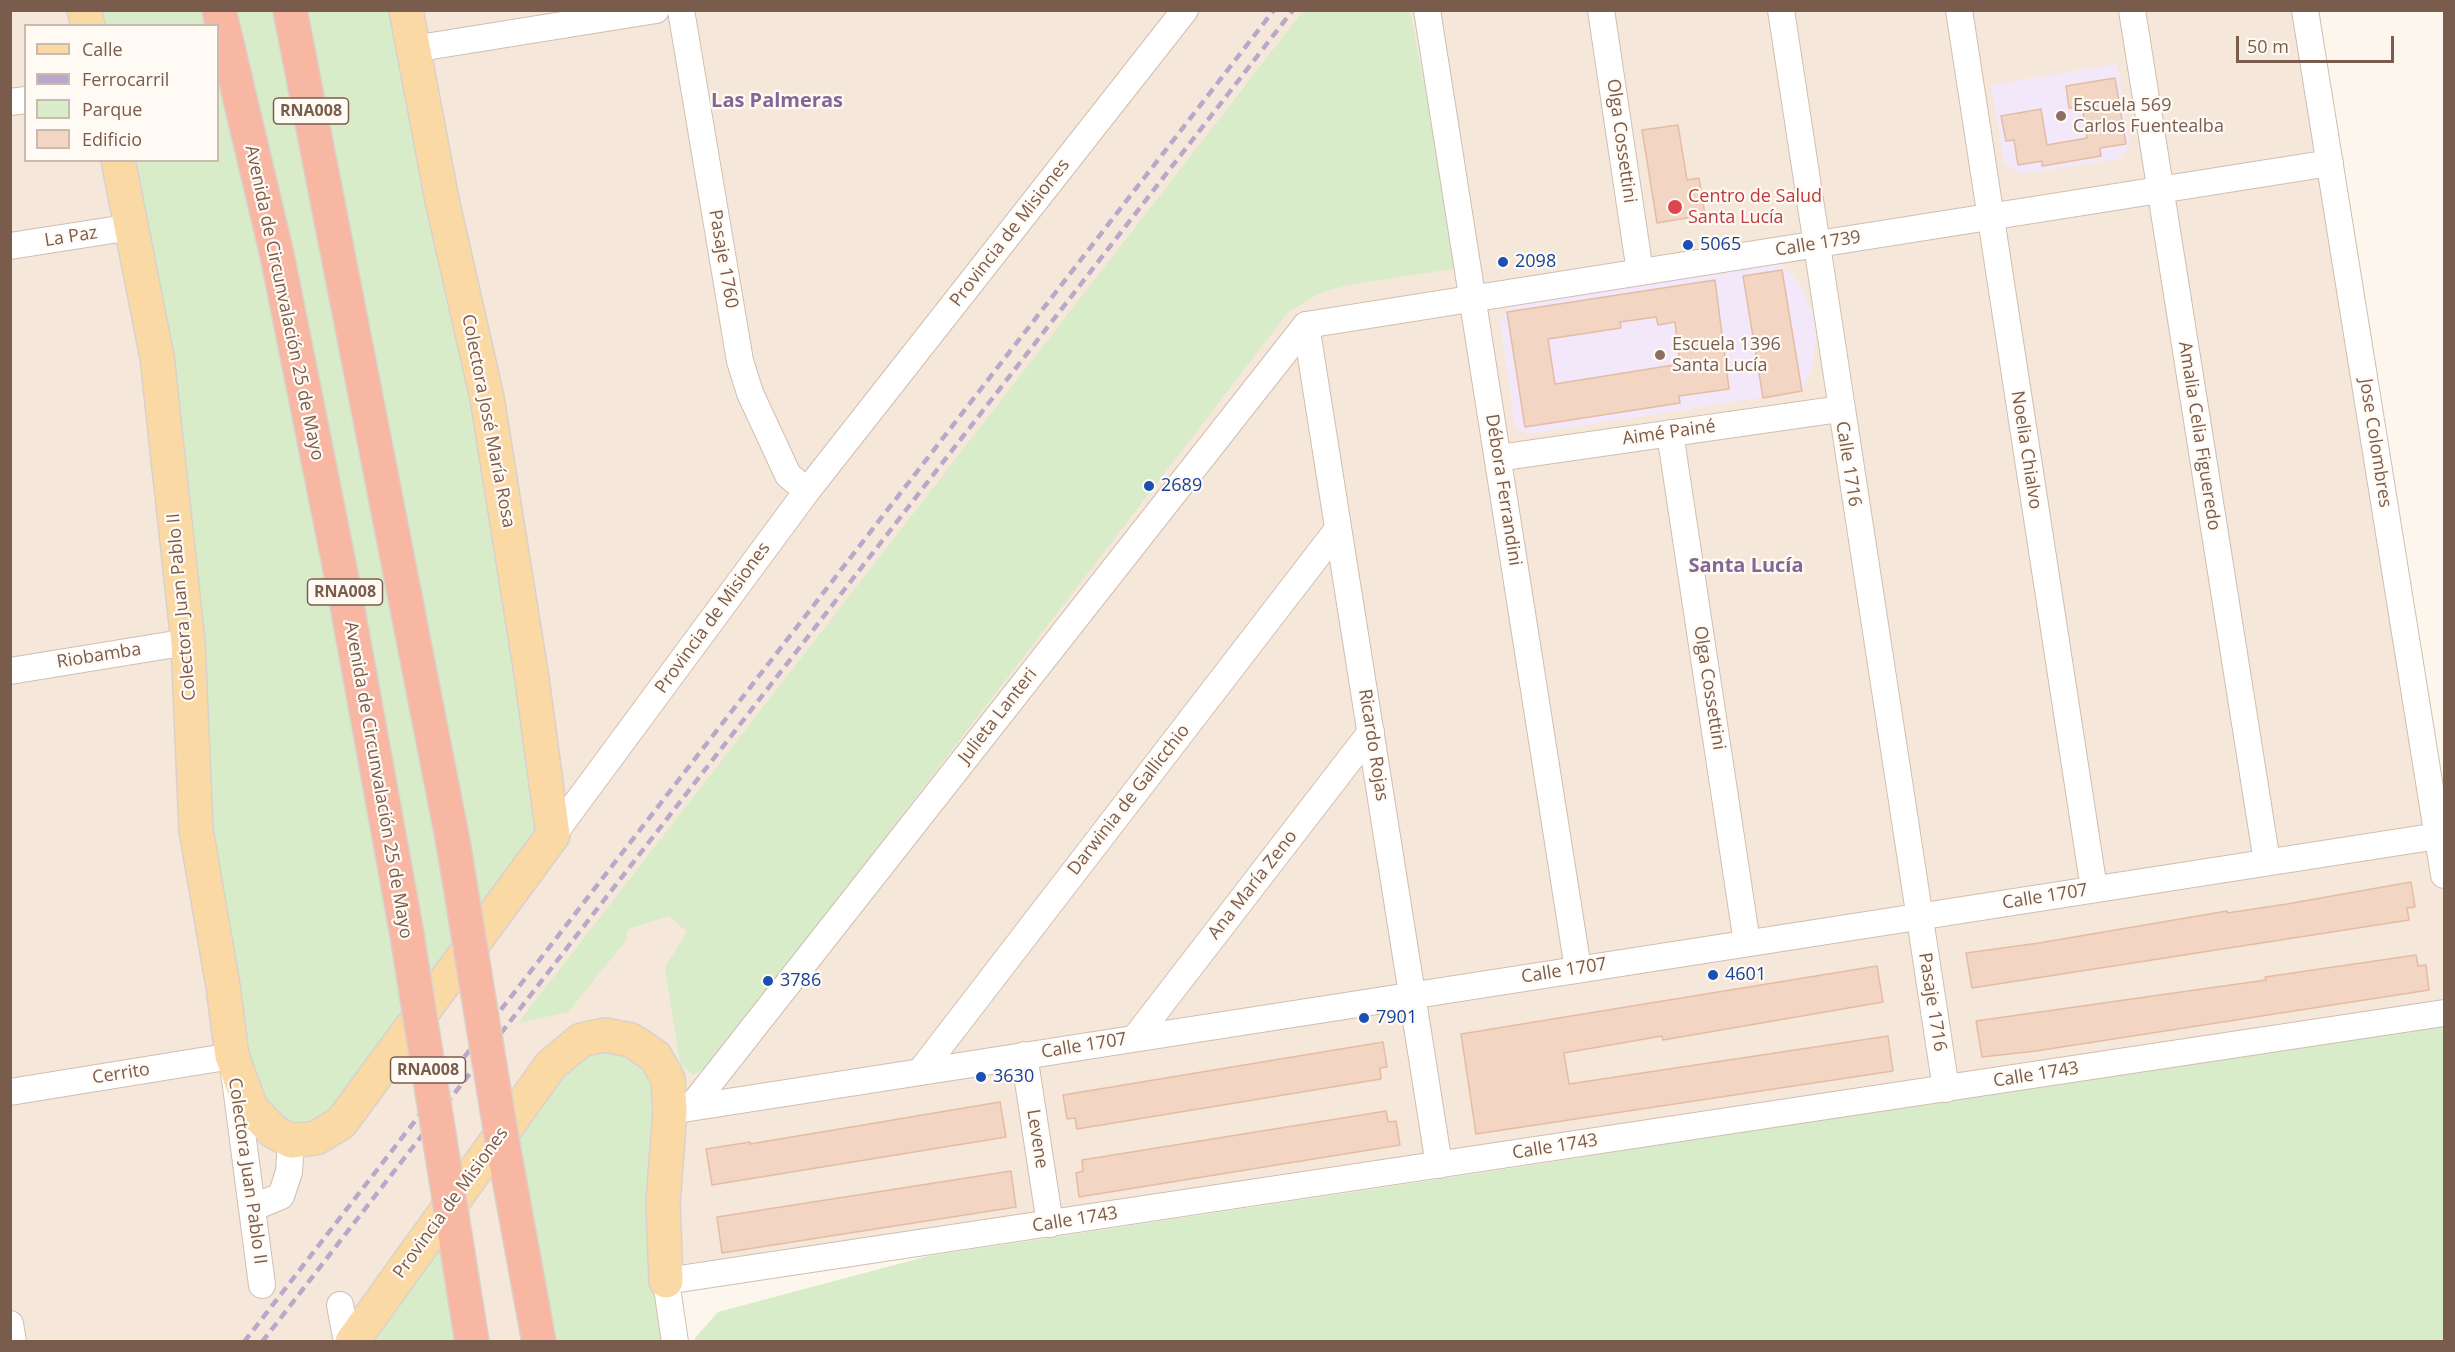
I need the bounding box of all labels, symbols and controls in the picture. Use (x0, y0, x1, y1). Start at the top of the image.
legend (24, 24, 219, 162)
scale bar (2239, 24, 2396, 62)
text: 50 m (2247, 34, 2289, 58)
text: Calle (82, 37, 123, 61)
text: Ferrocarril (82, 67, 169, 91)
street label: Olga Cossettini (1602, 77, 1640, 205)
district label: Las Palmeras (711, 89, 843, 113)
place label: Escuela 569 Carlos Fuentealba (2073, 95, 2224, 138)
text: Parque (82, 97, 142, 121)
road number: RNA008 (274, 98, 348, 124)
marker: Escuela 569 Carlos Fuentealba (2054, 109, 2068, 123)
text: Edificio (82, 127, 142, 151)
street label: Avenida de Circunvalación 25 de Mayo (240, 143, 328, 463)
street label: Provincia de Misiones (946, 155, 1074, 311)
place label: Centro de Salud Santa Lucía (1688, 186, 1822, 228)
marker: Centro de Salud Santa Lucía (1666, 198, 1684, 216)
street label: Pasaje 1760 (704, 208, 742, 310)
street label: La Paz (43, 222, 99, 252)
street label: Calle 1739 (1774, 227, 1862, 261)
place label: 5065 (1700, 234, 1741, 256)
marker: 5065 (1681, 238, 1695, 252)
place label: 2098 (1515, 251, 1556, 273)
marker: 2098 (1496, 255, 1510, 269)
street label: Colectora José María Rosa (457, 312, 519, 530)
place label: Escuela 1396 Santa Lucía (1672, 334, 1781, 376)
street label: Amalia Celia Figueredo (2173, 340, 2225, 532)
marker: Escuela 1396 Santa Lucía (1653, 348, 1667, 362)
street label: Jose Colombres (2354, 377, 2396, 509)
street label: Noelia Chialvo (2006, 389, 2046, 511)
street label: Débora Ferrandini (1480, 413, 1526, 567)
street label: Aimé Painé (1621, 416, 1717, 450)
street label: Calle 1716 (1831, 420, 1865, 508)
place label: 2689 (1161, 475, 1202, 497)
marker: 2689 (1142, 479, 1156, 493)
street label: Colectora Juan Pablo II (163, 512, 201, 702)
street label: Provincia de Misiones (651, 538, 775, 698)
district label: Santa Lucía (1688, 554, 1804, 578)
road number: RNA008 (308, 579, 382, 605)
street label: Avenida de Circunvalación 25 de Mayo (339, 620, 417, 940)
street label: Olga Cossettini (1689, 624, 1729, 752)
street label: Riobamba (55, 639, 143, 673)
street label: Julieta Lanteri (954, 664, 1042, 768)
street label: Ricardo Rojas (1353, 687, 1393, 803)
street label: Darwinia de Gallicchio (1063, 720, 1195, 880)
street label: Ana María Zeno (1204, 826, 1302, 944)
street label: Calle 1707 (2001, 880, 2089, 914)
street label: Pasaje 1716 (1914, 951, 1950, 1053)
street label: Calle 1707 (1520, 954, 1608, 988)
place label: 4601 (1725, 964, 1766, 986)
marker: 4601 (1706, 968, 1720, 982)
place label: 3786 (780, 970, 821, 992)
marker: 3786 (761, 974, 775, 988)
place label: 7901 (1376, 1007, 1417, 1029)
marker: 7901 (1357, 1011, 1371, 1025)
street label: Calle 1707 (1040, 1029, 1128, 1063)
road number: RNA008 (390, 1057, 466, 1083)
street label: Calle 1743 (1992, 1058, 2080, 1092)
street label: Cerrito (91, 1059, 151, 1089)
place label: 3630 (993, 1066, 1034, 1088)
marker: 3630 (974, 1070, 988, 1084)
street label: Colectora Juan Pablo II (223, 1076, 271, 1266)
street label: Levene (1022, 1108, 1052, 1170)
street label: Provincia de Misiones (389, 1123, 513, 1283)
street label: Calle 1743 (1511, 1130, 1599, 1164)
street label: Calle 1743 (1031, 1203, 1119, 1237)

